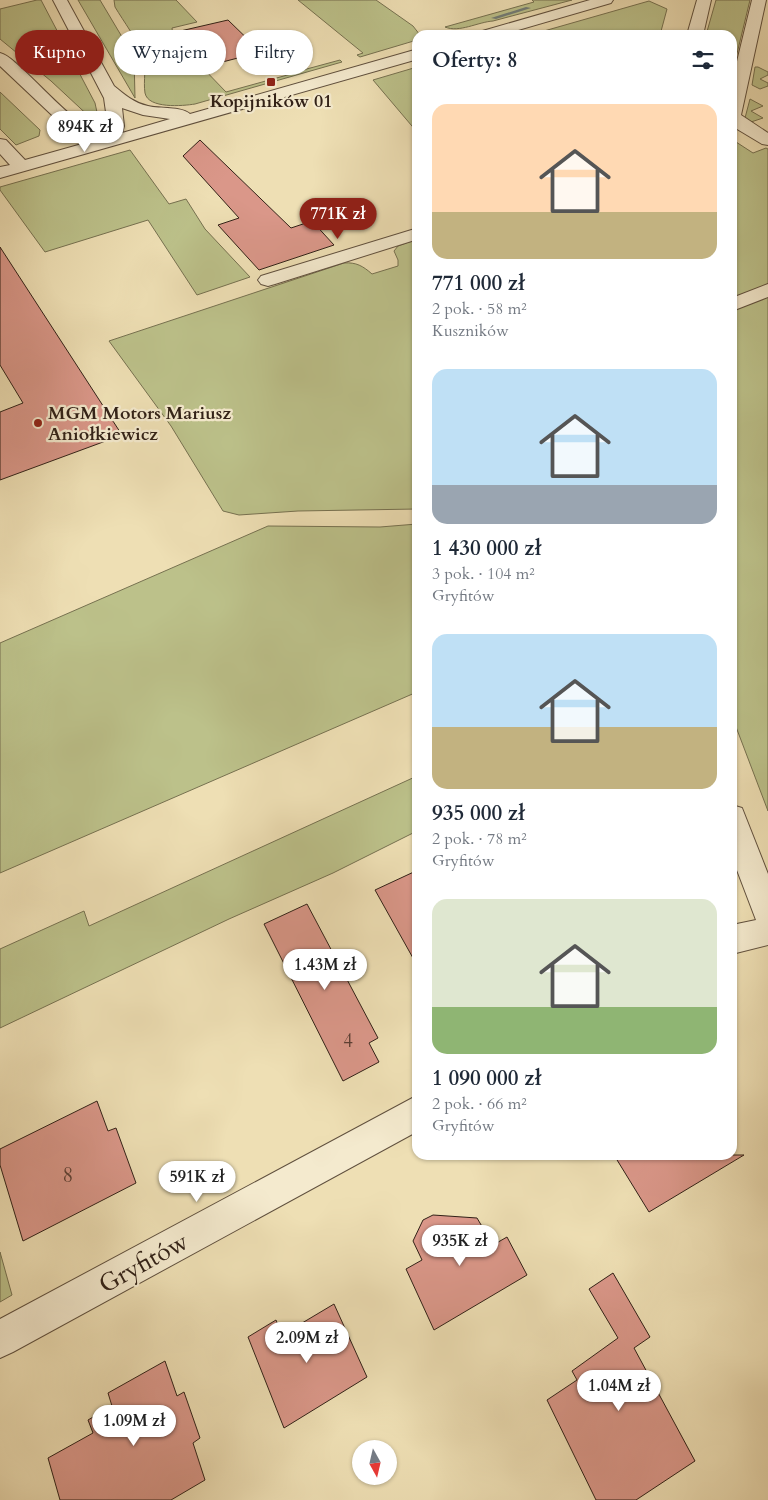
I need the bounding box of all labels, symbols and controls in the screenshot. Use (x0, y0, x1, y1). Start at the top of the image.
chip: Kupno (15, 30, 104, 75)
chip: Wynajem (114, 30, 226, 75)
chip: Filtry (236, 30, 313, 75)
text: Oferty: 8 (432, 46, 518, 75)
icon: filters (689, 46, 717, 74)
marker: Kopijników 01 (265, 76, 277, 88)
place label: Kopijników 01 (210, 89, 332, 114)
pin: 894K zł (39, 110, 131, 153)
text: 894K zł (58, 116, 112, 138)
icon: home (530, 136, 620, 226)
pin: 771K zł (292, 198, 384, 240)
text: 771K zł (311, 203, 365, 225)
text: 771 000 zł (432, 269, 525, 298)
text: 2 pok. · 58 m² (432, 298, 527, 320)
text: Kuszników (432, 320, 509, 342)
place label: MGM Motors Mariusz Aniołkiewicz (48, 401, 231, 447)
icon: home (530, 401, 620, 491)
marker: MGM Motors Mariusz Aniołkiewicz (32, 417, 44, 429)
text: 1 430 000 zł (432, 534, 541, 563)
text: 3 pok. · 104 m² (432, 563, 535, 585)
text: Gryfitów (432, 585, 495, 607)
icon: home (530, 666, 620, 756)
text: 935 000 zł (432, 799, 525, 828)
text: 2 pok. · 78 m² (432, 828, 527, 850)
text: Gryfitów (432, 850, 495, 872)
icon: home (530, 931, 620, 1021)
pin: 1.43M zł (273, 948, 377, 991)
text: 1.43M zł (294, 954, 356, 976)
house number: 4 (343, 1028, 353, 1054)
text: 1 090 000 zł (432, 1064, 541, 1093)
text: 2 pok. · 66 m² (432, 1093, 527, 1115)
text: Gryfitów (432, 1115, 495, 1137)
house number: 8 (62, 1160, 74, 1190)
pin: 591K zł (151, 1160, 243, 1203)
text: 591K zł (170, 1166, 224, 1188)
street label: Gryfitów (93, 1224, 194, 1301)
pin: 935K zł (414, 1224, 506, 1267)
text: 935K zł (433, 1230, 487, 1252)
pin: 2.09M zł (255, 1322, 359, 1364)
text: 2.09M zł (276, 1327, 338, 1349)
pin: 1.04M zł (567, 1370, 671, 1412)
text: 1.04M zł (588, 1375, 650, 1397)
pin: 1.09M zł (82, 1404, 186, 1447)
text: 1.09M zł (103, 1410, 165, 1432)
north arrow (352, 1440, 398, 1485)
map controls (352, 1440, 397, 1485)

